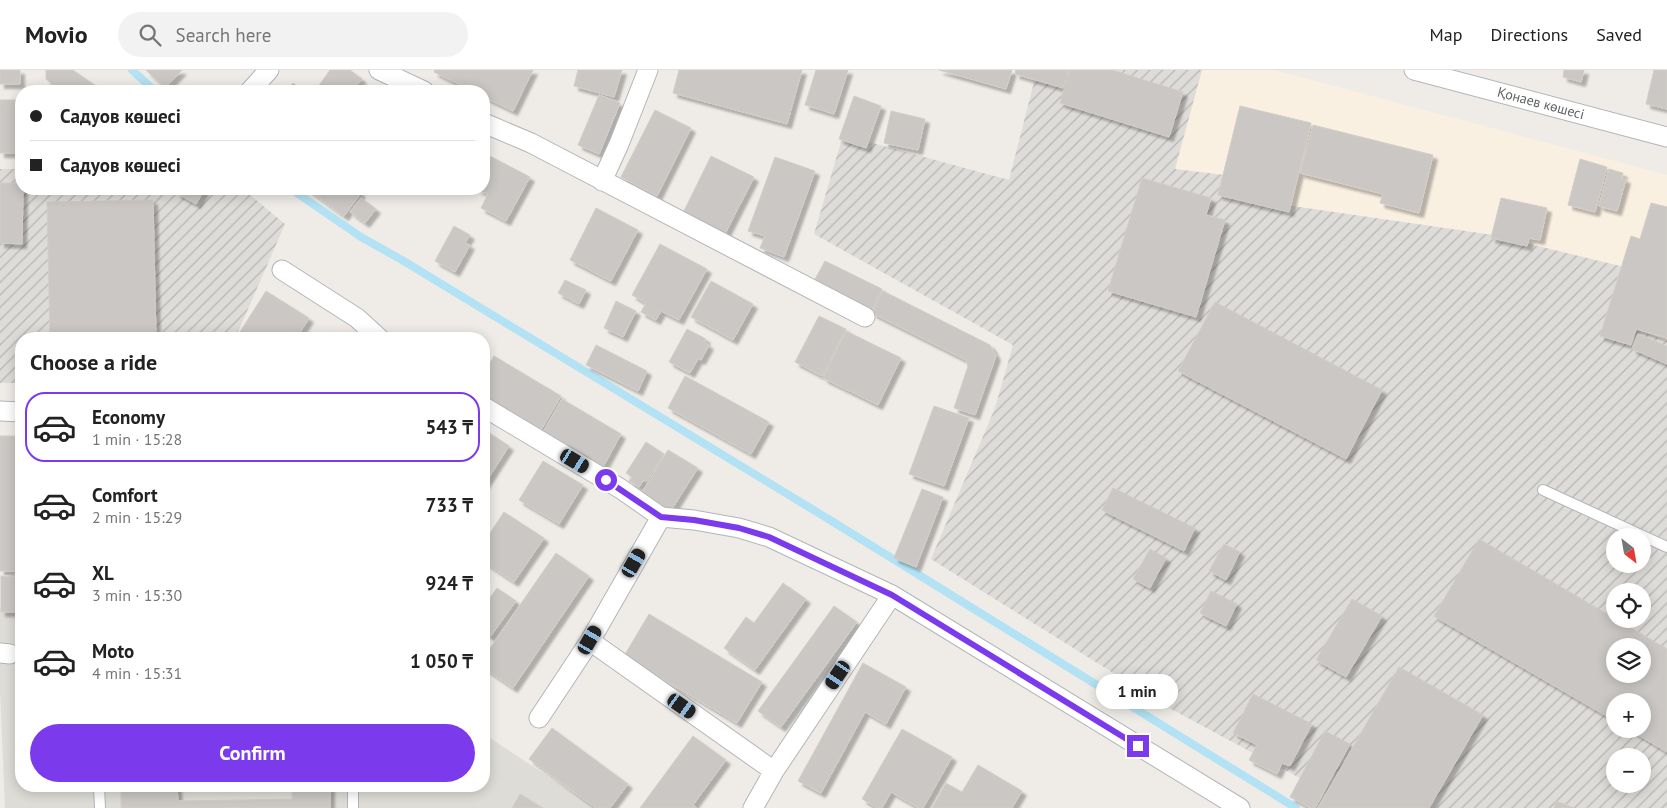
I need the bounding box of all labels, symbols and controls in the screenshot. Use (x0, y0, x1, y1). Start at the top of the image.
search box (118, 12, 468, 57)
text: Movio (25, 19, 88, 50)
icon: search (136, 21, 164, 49)
text: Search here (176, 23, 271, 47)
text: Map (1430, 23, 1462, 46)
text: Directions (1490, 23, 1568, 46)
text: Saved (1596, 23, 1642, 46)
street label: Қонаев көшесі (1496, 83, 1586, 123)
text: Садуов көшесі (60, 104, 181, 128)
text: Садуов көшесі (60, 153, 181, 177)
text: Choose a ride (30, 348, 157, 376)
icon: car (32, 405, 77, 450)
text: Economy (92, 405, 165, 429)
text: 543 ₸ (425, 415, 473, 439)
text: 1 min · 15:28 (92, 429, 182, 449)
car (558, 447, 591, 475)
route start (595, 469, 617, 491)
icon: car (32, 483, 77, 528)
text: Comfort (92, 483, 158, 507)
text: 733 ₸ (425, 493, 473, 517)
text: 2 min · 15:29 (92, 507, 182, 527)
north arrow (1606, 528, 1651, 572)
map controls (1606, 528, 1651, 793)
car (620, 546, 647, 580)
icon: car (32, 561, 77, 606)
text: XL (92, 561, 114, 585)
text: 924 ₸ (425, 571, 473, 595)
button: locate (1606, 583, 1651, 628)
text: 3 min · 15:30 (92, 585, 182, 605)
car (576, 623, 603, 657)
button: layers (1606, 638, 1651, 683)
icon: car (32, 639, 77, 684)
text: Moto (92, 639, 134, 663)
text: 1 050 ₸ (410, 649, 473, 673)
car (823, 658, 852, 692)
text: 4 min · 15:31 (92, 663, 182, 683)
callout: 1 min (1097, 674, 1179, 708)
text: 1 min (1117, 681, 1157, 701)
car (665, 691, 698, 721)
button: + (1606, 693, 1651, 738)
button: Confirm (30, 724, 475, 782)
route end (1127, 735, 1149, 757)
button: − (1606, 748, 1651, 793)

